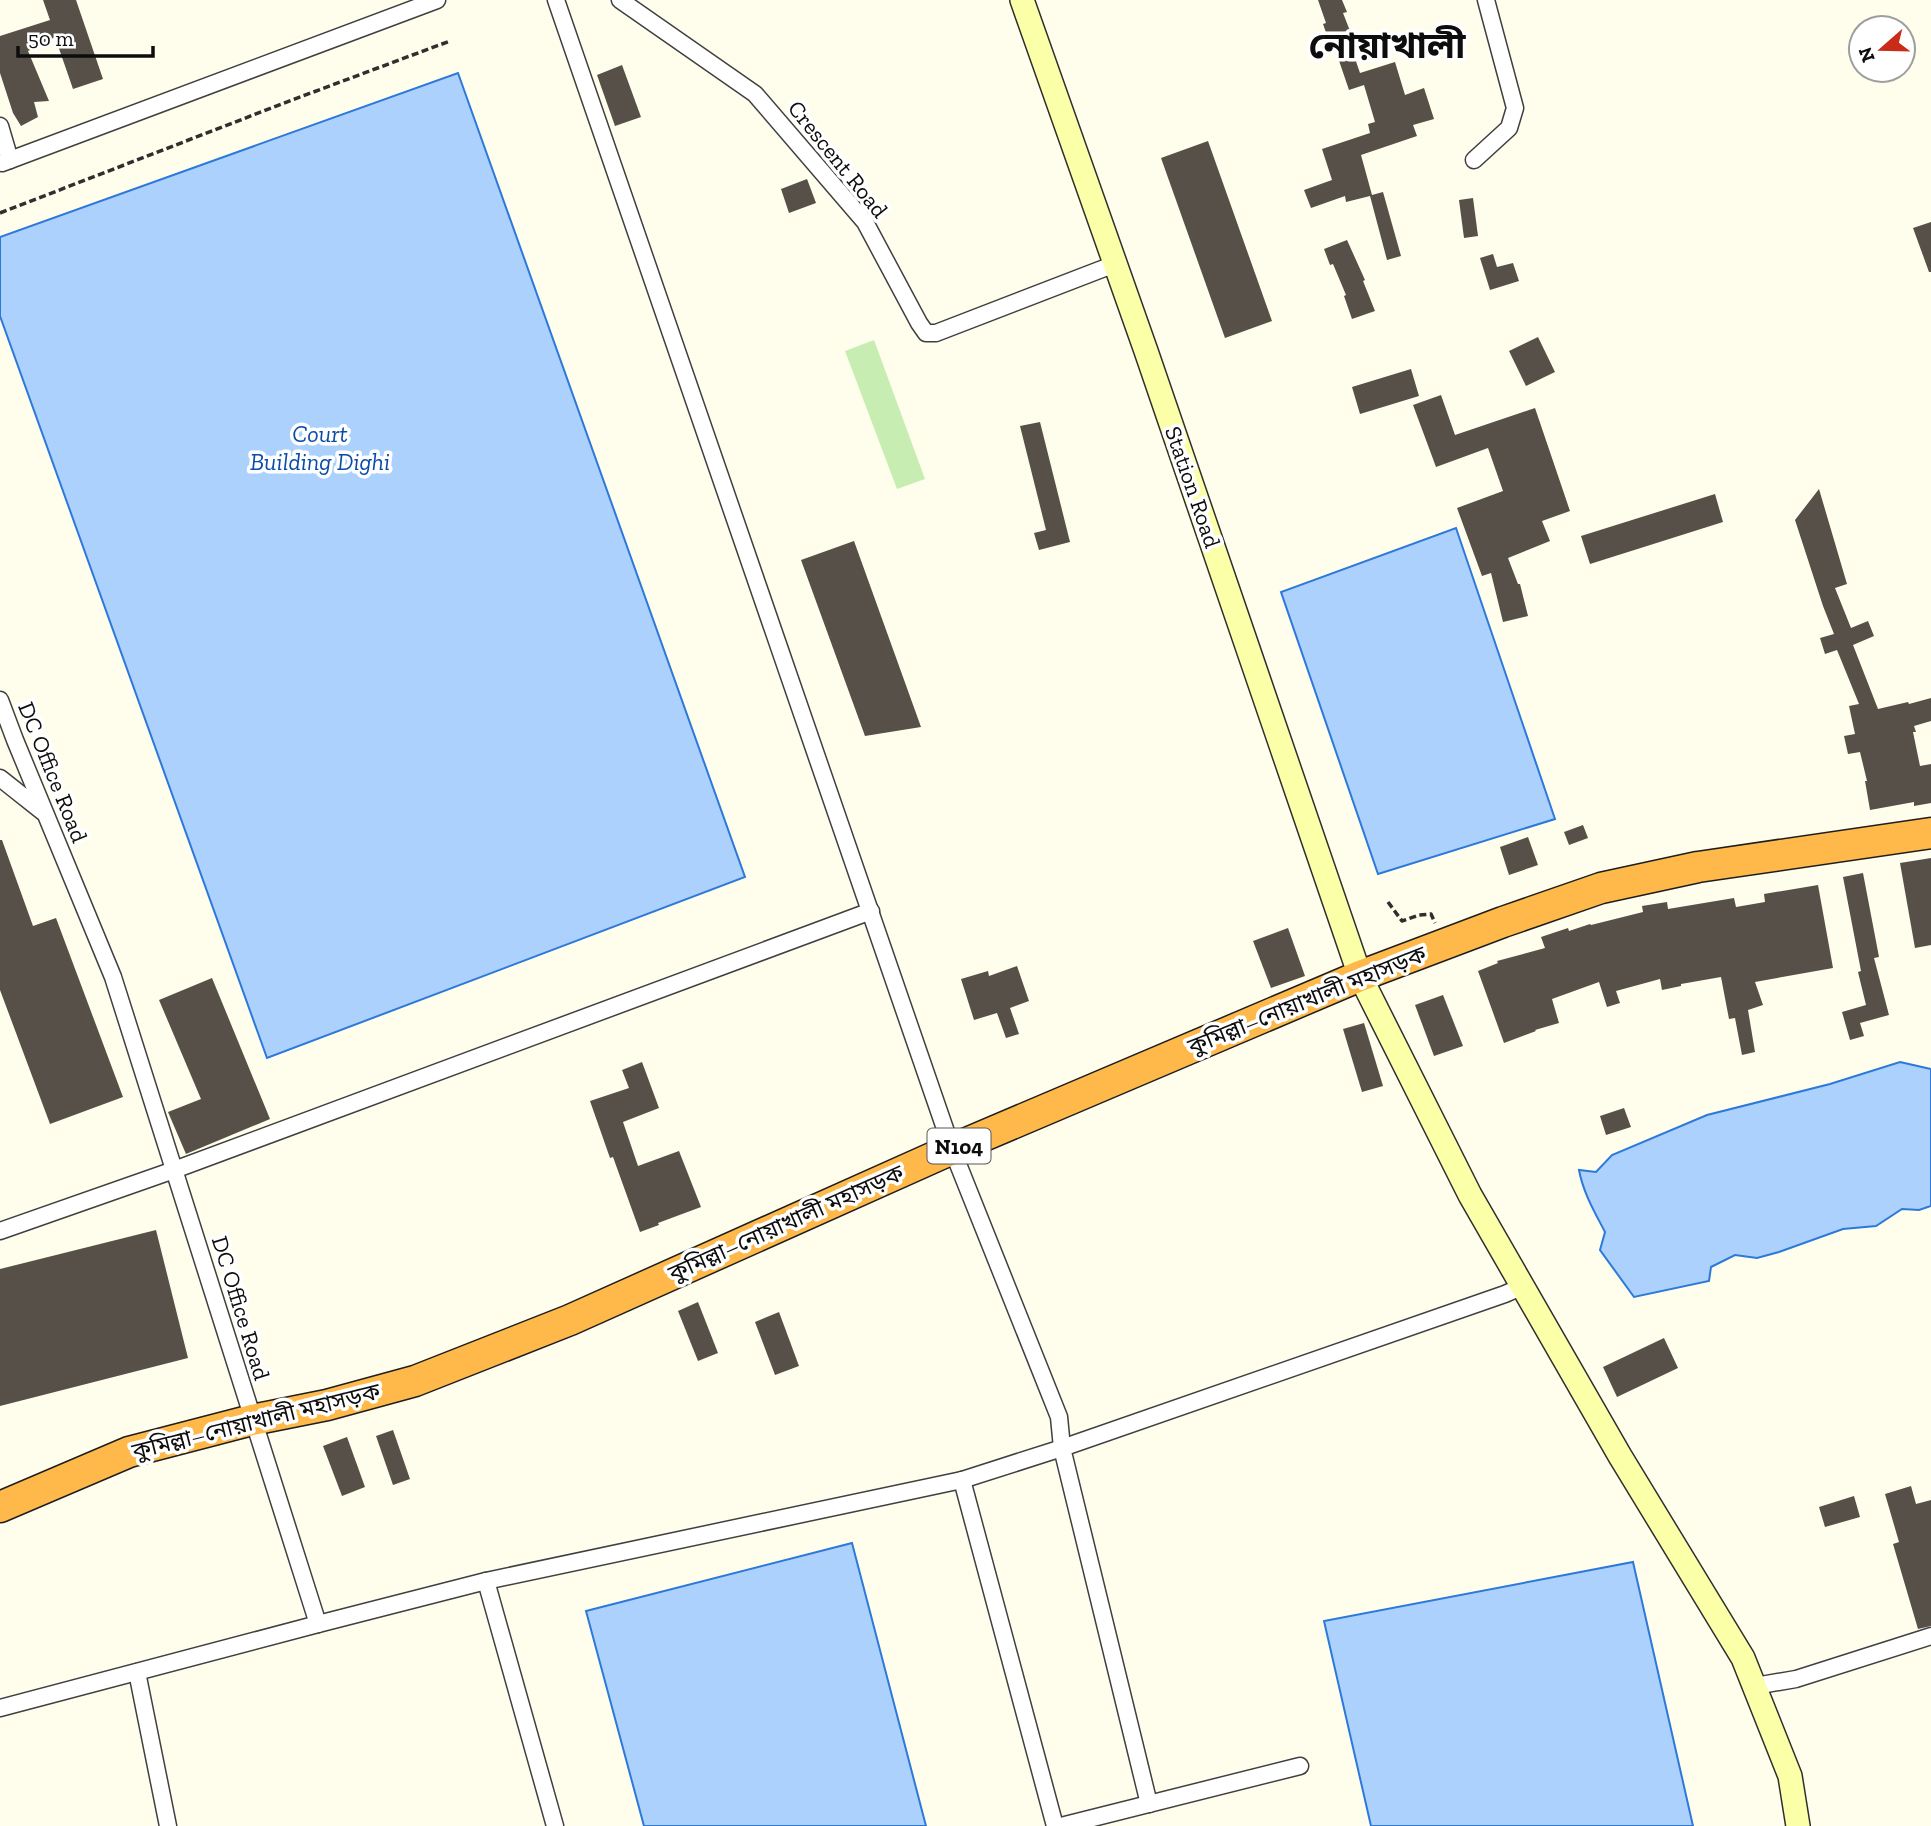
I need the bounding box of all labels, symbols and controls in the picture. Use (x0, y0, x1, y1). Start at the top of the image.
scale bar (18, 14, 152, 58)
north arrow (1847, 14, 1917, 84)
district label: নোয়াখালী (1309, 23, 1466, 67)
text: 50 m (28, 26, 74, 51)
text: N (1853, 44, 1880, 65)
street label: Crescent Road (782, 95, 894, 224)
water label: Court Building Dighi (250, 419, 390, 476)
street label: Station Road (1159, 423, 1227, 552)
street label: DC Office Road (12, 698, 94, 847)
street label: কুমিল্লা–নোয়াখালী মহাসড়ক (1183, 939, 1431, 1061)
road number: N104 (928, 1128, 990, 1164)
street label: কুমিল্লা–নোয়াখালী মহাসড়ক (663, 1158, 908, 1288)
street label: DC Office Road (206, 1233, 276, 1384)
street label: কুমিল্লা–নোয়াখালী মহাসড়ক (128, 1377, 383, 1466)

